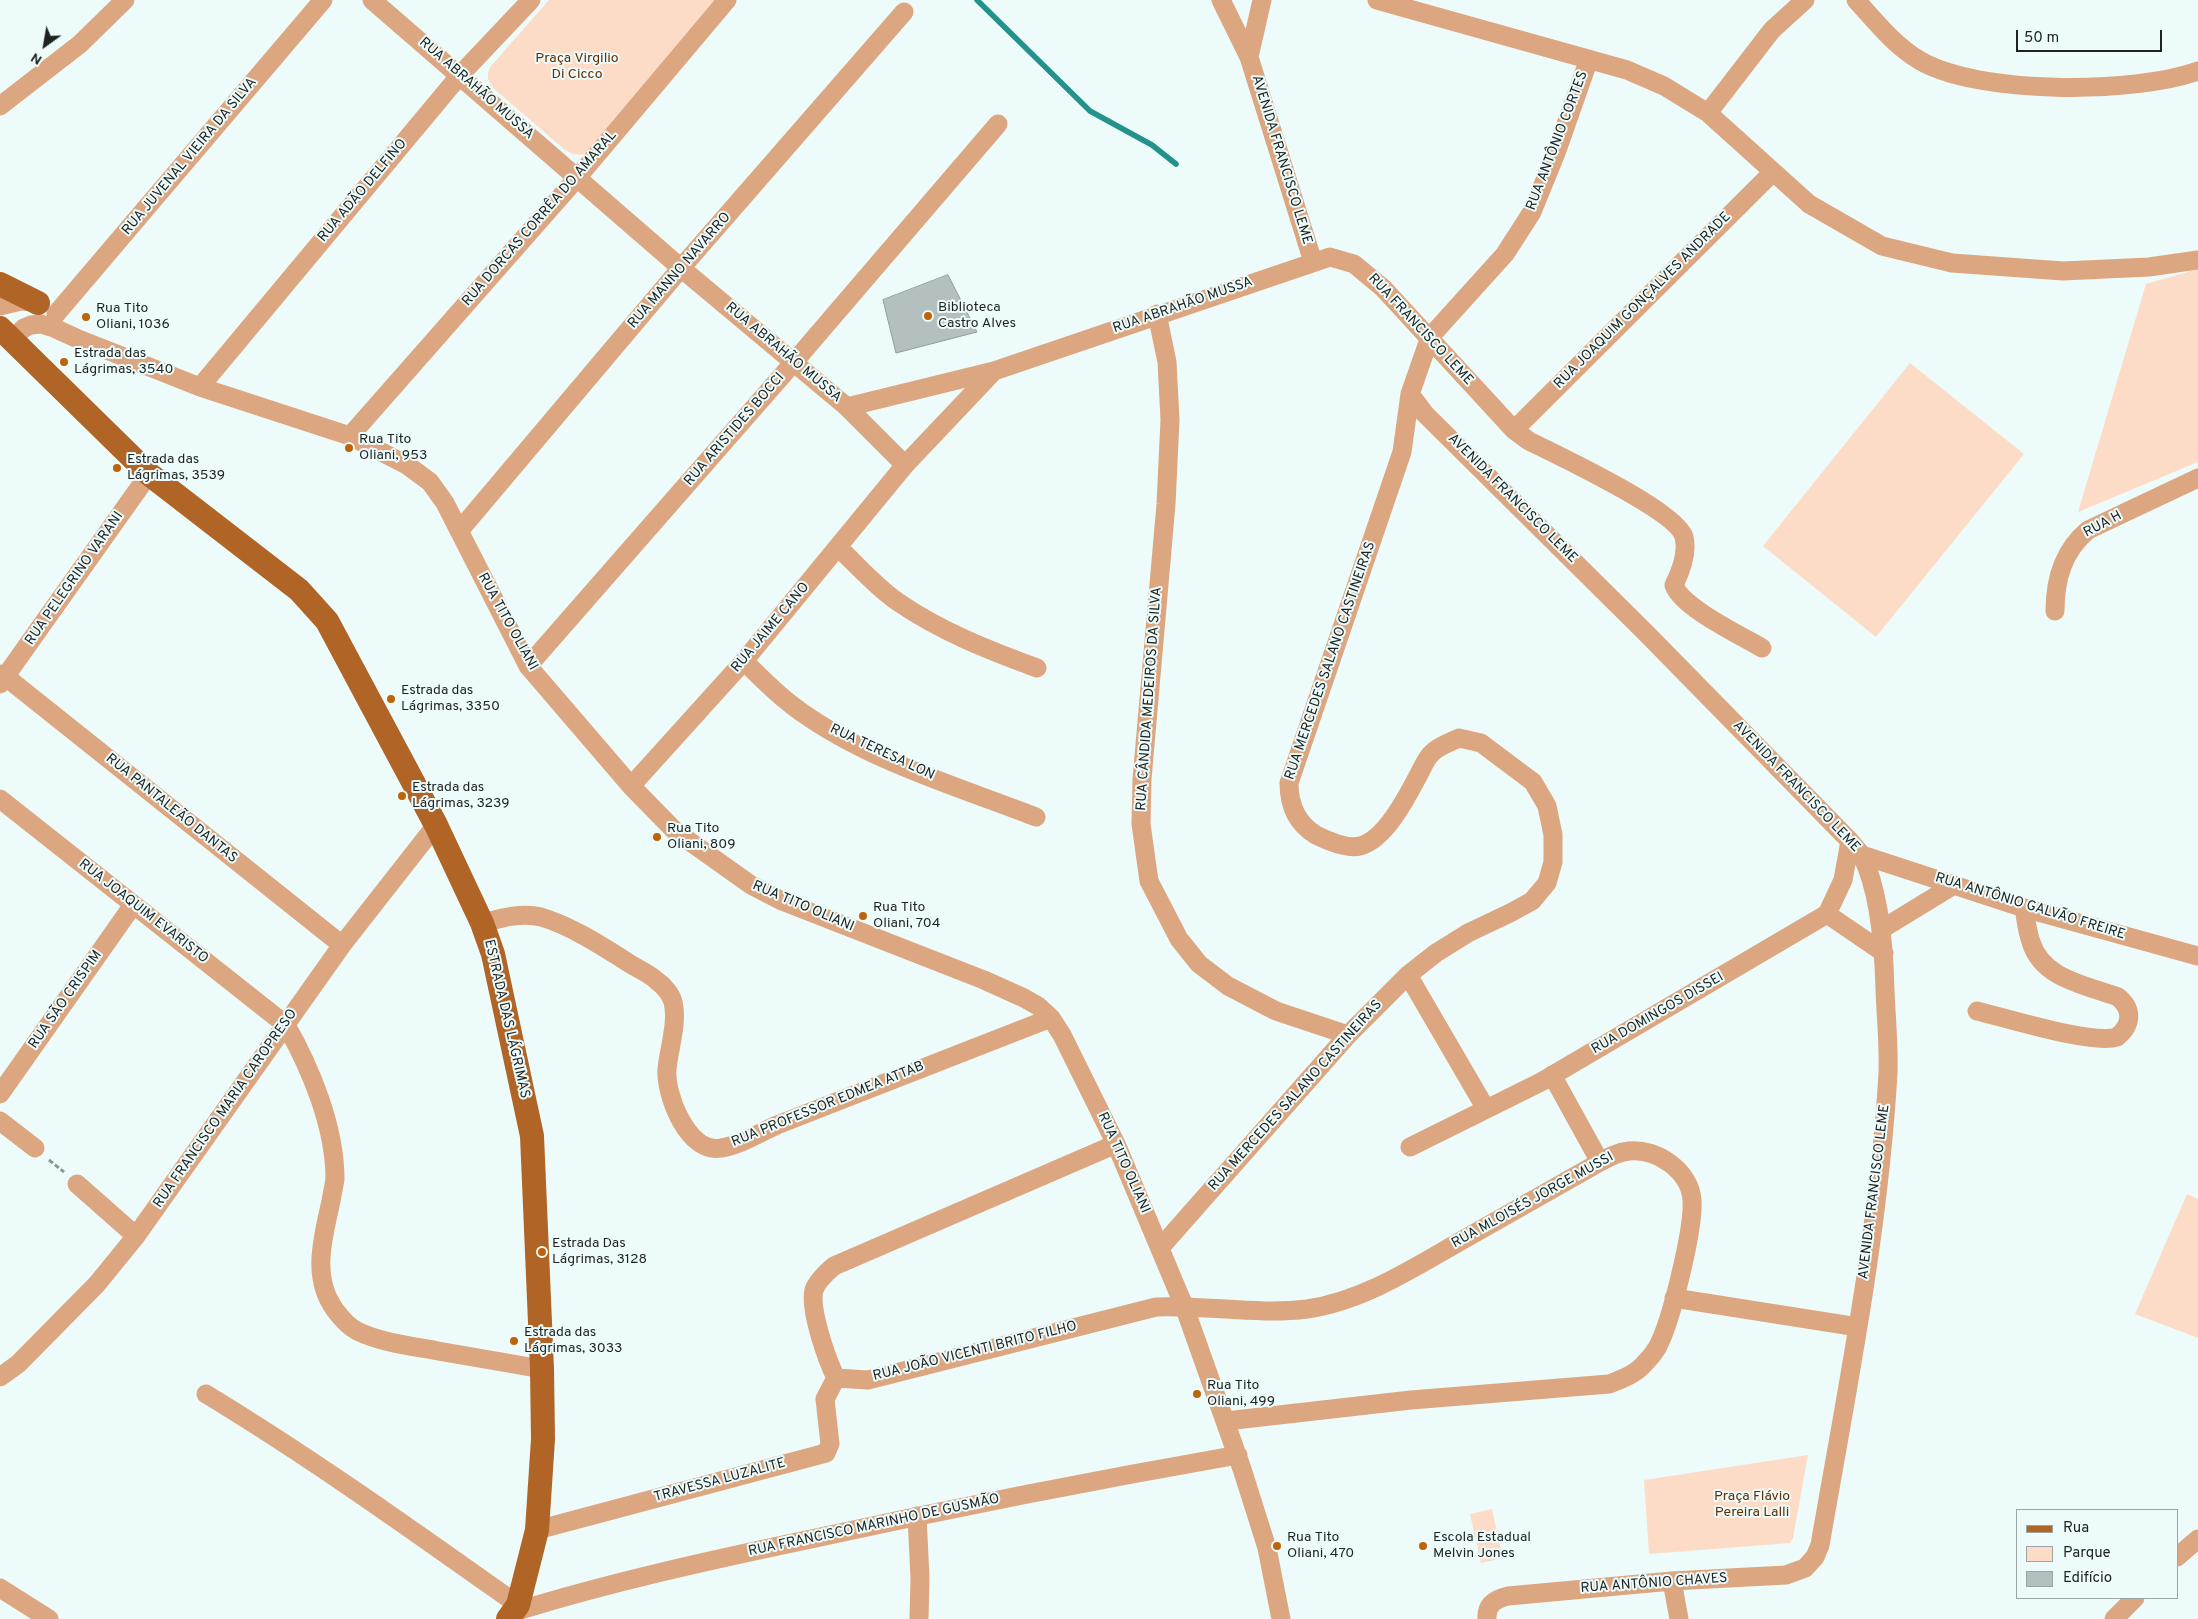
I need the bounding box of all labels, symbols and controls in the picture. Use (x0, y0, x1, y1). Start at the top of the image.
north arrow (20, 20, 70, 70)
scale bar (2018, 20, 2164, 52)
text: 50 m (2024, 29, 2059, 48)
street label: RUA ABRAHÃO MUSSA (415, 35, 537, 143)
text: N (28, 48, 46, 68)
park label: Praça Virgilio Di Cicco (535, 51, 619, 84)
street label: RUA ANTÔNIO CORTES (1524, 69, 1592, 213)
street label: AVENIDA FRANCISCO LEME (1247, 73, 1315, 247)
street label: RUA JUVENAL VIEIRA DA SILVA (119, 75, 261, 239)
street label: RUA DORCAS CORRÊA DO AMARAL (459, 128, 621, 310)
street label: RUA ADÃO DELFINO (315, 136, 411, 246)
street label: RUA JOAQUIM GONÇALVES ANDRADE (1551, 209, 1735, 393)
street label: RUA MANNO NAVARRO (625, 210, 735, 332)
street label: RUA FRANCISCO LEME (1364, 271, 1476, 389)
street label: RUA ABRAHÃO MUSSA (1111, 274, 1255, 338)
street label: RUA ABRAHÃO MUSSA (721, 299, 845, 407)
place label: Biblioteca Castro Alves (938, 300, 1016, 332)
place label: Rua Tito Oliani, 1036 (96, 301, 170, 334)
marker: Biblioteca Castro Alves (922, 310, 934, 322)
marker: Rua Tito Oliani, 1036 (80, 311, 92, 323)
place label: Estrada das Lágrimas, 3540 (74, 346, 173, 378)
marker: Estrada das Lágrimas, 3540 (58, 356, 70, 368)
street label: RUA ARISTIDES BOCCI (681, 370, 789, 490)
street label: AVENIDA FRANCISCO LEME (1444, 431, 1580, 567)
place label: Rua Tito Oliani, 953 (359, 432, 427, 464)
marker: Rua Tito Oliani, 953 (343, 442, 355, 454)
place label: Estrada das Lágrimas, 3539 (127, 452, 225, 484)
marker: Estrada das Lágrimas, 3539 (111, 462, 123, 474)
street label: RUA H (2081, 508, 2125, 542)
street label: RUA PELEGRINO VARANI (22, 509, 128, 649)
street label: RUA MERCEDES SALANO CASTINEIRAS (1282, 540, 1380, 782)
street label: RUA TITO OLIANI (473, 570, 541, 674)
street label: RUA JAIME CANO (728, 580, 814, 676)
street label: RUA CÂNDIDA MEDEIROS DA SILVA (1134, 587, 1166, 811)
place label: Estrada das Lágrimas, 3350 (401, 683, 500, 716)
marker: Estrada das Lágrimas, 3350 (385, 693, 397, 705)
street label: AVENIDA FRANCISCO LEME (1729, 718, 1863, 856)
street label: RUA TERESA LON (827, 721, 937, 785)
street label: RUA PANTALEÃO DANTAS (102, 751, 240, 867)
place label: Estrada das Lágrimas, 3239 (412, 780, 510, 812)
marker: Estrada das Lágrimas, 3239 (396, 790, 408, 802)
place label: Rua Tito Oliani, 809 (667, 821, 736, 854)
marker: Rua Tito Oliani, 809 (651, 831, 663, 843)
street label: RUA JOAQUIM EVARISTO (75, 856, 211, 968)
street label: RUA ANTÔNIO GALVÃO FREIRE (1933, 870, 2127, 944)
street label: RUA TITO OLIANI (750, 878, 856, 936)
place label: Rua Tito Oliani, 704 (873, 900, 940, 932)
marker: Rua Tito Oliani, 704 (857, 910, 869, 922)
street label: ESTRADA DAS LÁGRIMAS (480, 938, 532, 1100)
street label: RUA SÃO CRISPIM (26, 948, 106, 1052)
street label: RUA DOMINGOS DISSEI (1589, 969, 1727, 1059)
street label: RUA MERCEDES SALANO CASTINEIRAS (1206, 997, 1386, 1195)
street label: RUA FRANCISCO MARIA CAROPRESO (151, 1006, 301, 1212)
street label: RUA PROFESSOR EDMEA ATTAB (729, 1059, 927, 1151)
street label: AVENIDA FRANCISCO LEME (1856, 1104, 1894, 1280)
street label: RUA TITO OLIANI (1093, 1110, 1153, 1216)
street label: RUA MLOISÉS JORGE MUSSI (1449, 1149, 1617, 1253)
place label: Estrada Das Lágrimas, 3128 (552, 1236, 647, 1268)
marker: Estrada Das Lágrimas, 3128 (536, 1246, 548, 1258)
street label: RUA JOÃO VICENTI BRITO FILHO (871, 1319, 1079, 1385)
place label: Estrada das Lágrimas, 3033 (524, 1325, 623, 1358)
marker: Estrada das Lágrimas, 3033 (508, 1335, 520, 1347)
place label: Rua Tito Oliani, 499 (1207, 1378, 1275, 1410)
marker: Rua Tito Oliani, 499 (1191, 1388, 1203, 1400)
street label: TRAVESSA LUZALITE (652, 1455, 788, 1507)
park label: Praça Flávio Pereira Lalli (1714, 1489, 1790, 1521)
street label: RUA FRANCISCO MARINHO DE GUSMÃO (747, 1491, 1001, 1561)
legend (2016, 1509, 2178, 1599)
text: Rua (2063, 1519, 2089, 1538)
place label: Rua Tito Oliani, 470 (1287, 1530, 1354, 1562)
place label: Escola Estadual Melvin Jones (1433, 1530, 1531, 1562)
marker: Rua Tito Oliani, 470 (1271, 1540, 1283, 1552)
marker: Escola Estadual Melvin Jones (1417, 1540, 1429, 1552)
text: Parque (2063, 1544, 2111, 1563)
text: Edifício (2063, 1569, 2112, 1588)
street label: RUA ANTÔNIO CHAVES (1580, 1570, 1728, 1598)

